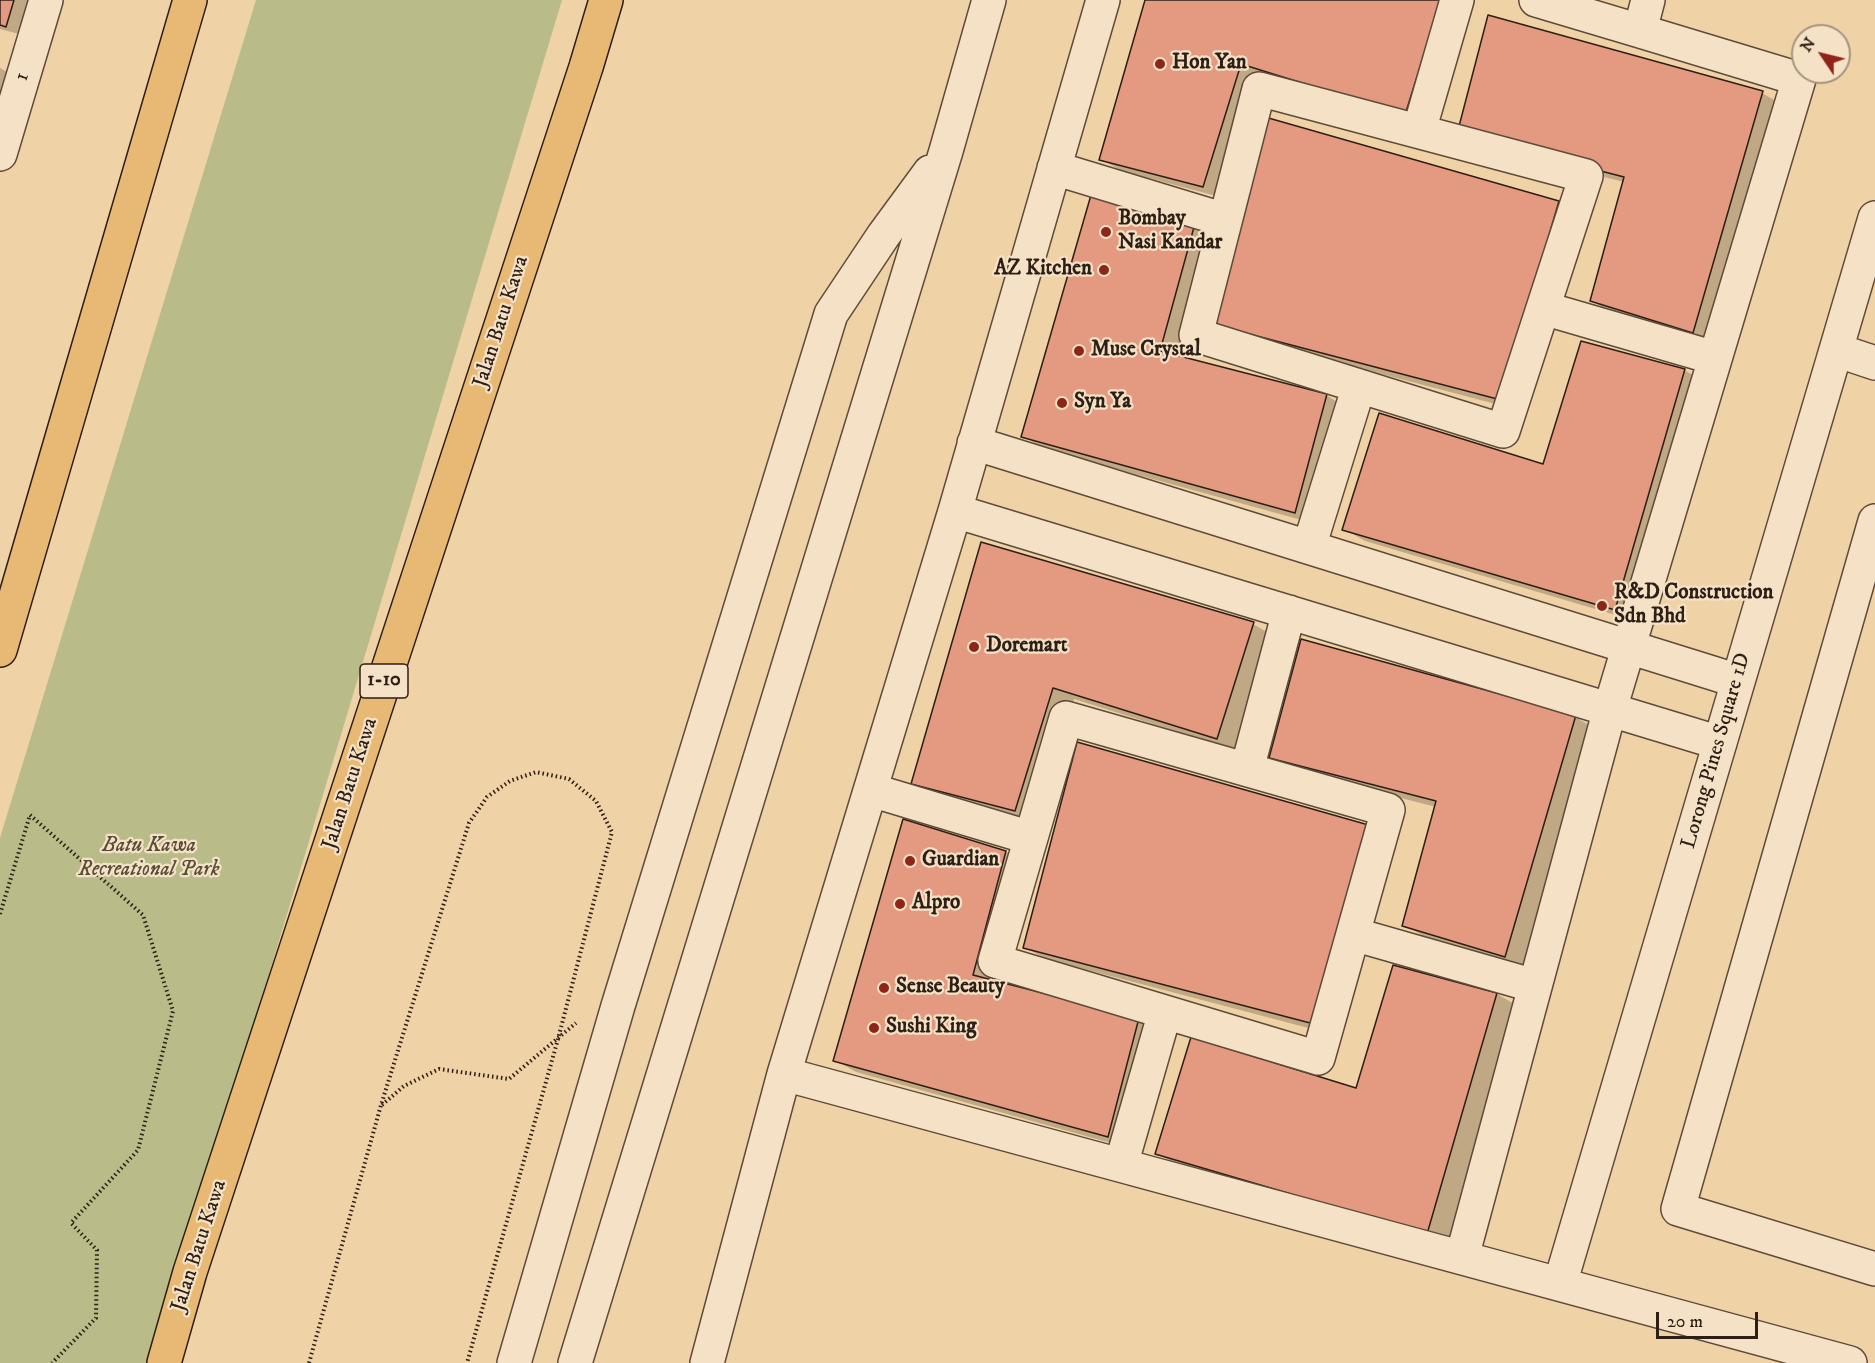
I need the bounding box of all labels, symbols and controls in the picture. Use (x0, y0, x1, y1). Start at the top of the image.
north arrow (1791, 24, 1851, 84)
text: N (1796, 34, 1820, 56)
place label: Hon Yan (1172, 51, 1247, 77)
marker: Hon Yan (1153, 57, 1167, 71)
street label: 1 (10, 70, 36, 84)
place label: Bombay Nasi Kandar (1118, 207, 1222, 257)
marker: Bombay Nasi Kandar (1099, 225, 1113, 239)
street label: Jalan Batu Kawa (469, 253, 535, 391)
place label: AZ Kitchen (994, 257, 1092, 283)
marker: AZ Kitchen (1097, 263, 1111, 277)
place label: Muse Crystal (1091, 338, 1201, 364)
marker: Muse Crystal (1072, 344, 1086, 358)
place label: Syn Ya (1074, 390, 1131, 416)
marker: Syn Ya (1055, 396, 1069, 410)
place label: R&D Construction Sdn Bhd (1614, 581, 1773, 631)
marker: R&D Construction Sdn Bhd (1595, 599, 1609, 613)
place label: Doremart (986, 634, 1068, 660)
marker: Doremart (967, 640, 981, 654)
street label: Lorong Pines Square 1D (1677, 650, 1757, 852)
road number: 1-10 (360, 664, 408, 698)
street label: Jalan Batu Kawa (318, 715, 384, 853)
park label: Batu Kawa Recreational Park (78, 834, 220, 884)
place label: Guardian (922, 848, 999, 874)
marker: Guardian (903, 854, 917, 868)
place label: Alpro (912, 891, 960, 917)
marker: Alpro (893, 897, 907, 911)
place label: Sense Beauty (896, 975, 1005, 1001)
marker: Sense Beauty (877, 981, 891, 995)
place label: Sushi King (886, 1015, 976, 1041)
marker: Sushi King (867, 1021, 881, 1035)
street label: Jalan Batu Kawa (167, 1177, 233, 1315)
scale bar (1659, 1300, 1761, 1338)
text: 20 m (1667, 1311, 1703, 1333)

